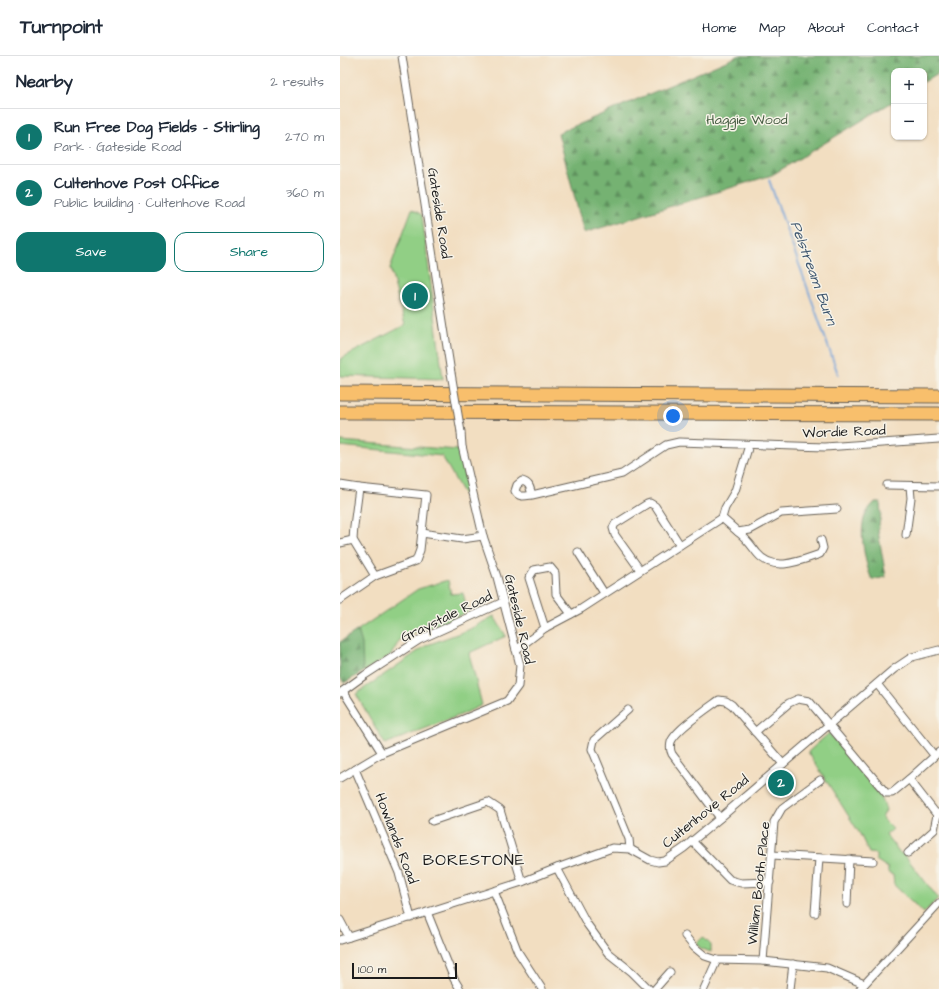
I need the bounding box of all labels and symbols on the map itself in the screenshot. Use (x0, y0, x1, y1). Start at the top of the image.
park label: Haggie Wood (706, 110, 788, 130)
street label: Gateside Road (422, 166, 456, 260)
water label: Pelstream Burn (785, 218, 843, 330)
pin: 1 (402, 281, 428, 311)
your location (663, 406, 683, 426)
street label: Wordie Road (802, 421, 886, 443)
street label: Gateside Road (499, 572, 539, 666)
street label: Graystale Road (397, 586, 496, 648)
pin: 2 (768, 768, 794, 798)
street label: Cultenhove Road (658, 770, 753, 853)
street label: Howlands Road (370, 790, 423, 887)
street label: William Booth Place (743, 820, 775, 946)
district label: BORESTONE (423, 849, 525, 871)
scale bar (352, 961, 457, 980)

